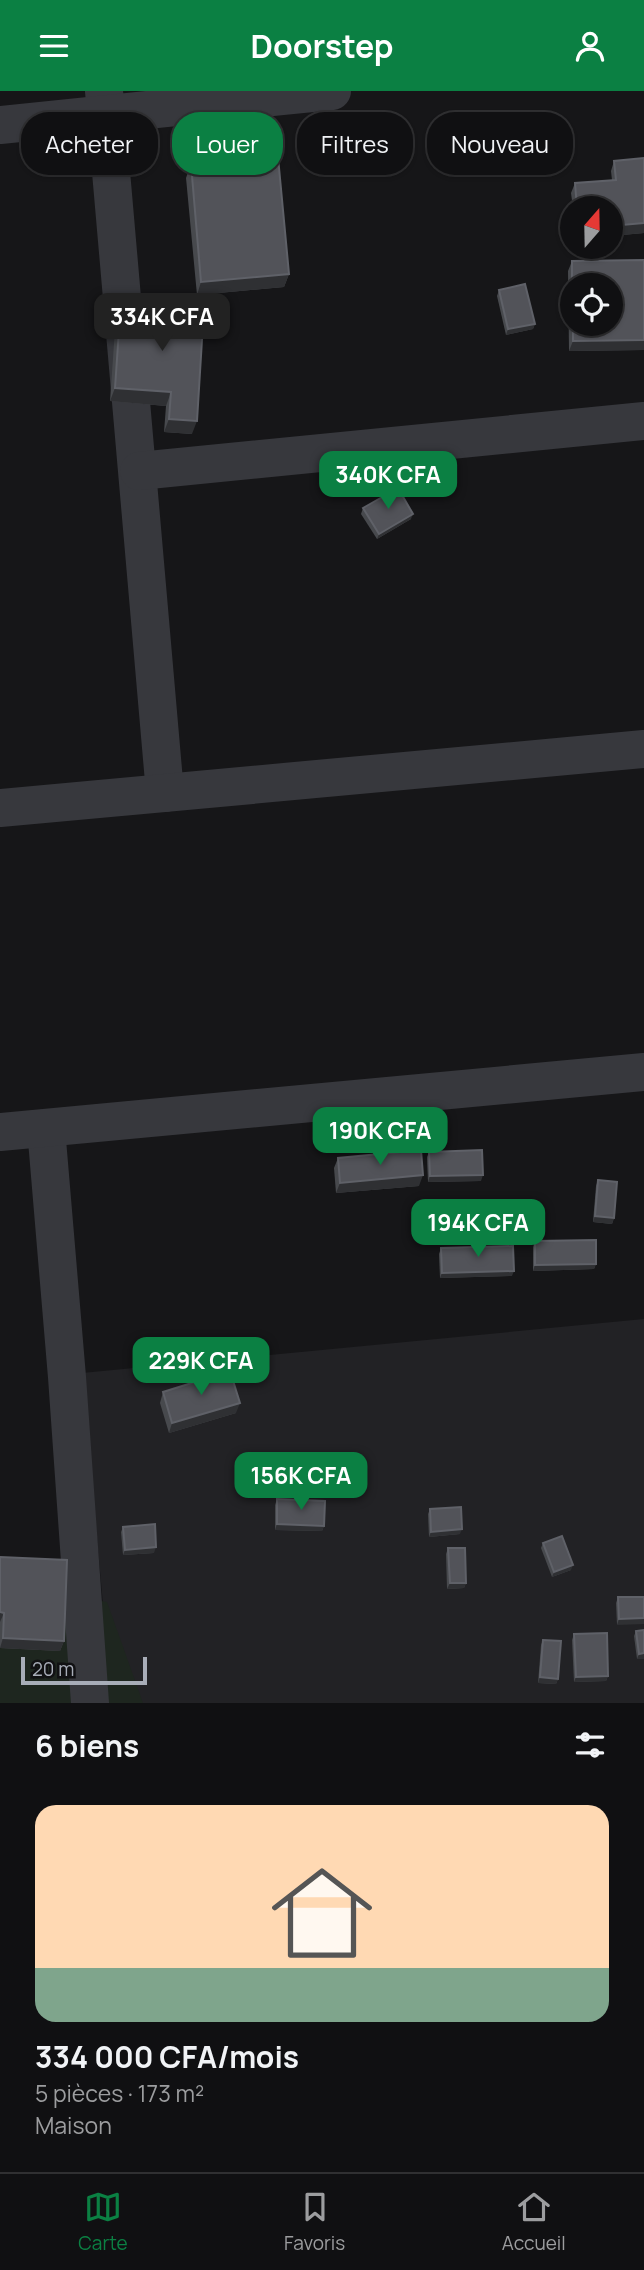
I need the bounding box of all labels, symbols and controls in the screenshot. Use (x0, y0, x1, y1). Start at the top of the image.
text: Doorstep (251, 24, 393, 68)
icon: menu (35, 27, 73, 65)
icon: person (571, 27, 609, 65)
chip: Acheter (21, 112, 158, 175)
chip: Louer (172, 112, 283, 175)
chip: Filtres (297, 112, 413, 175)
chip: Nouveau (427, 112, 573, 175)
north arrow (560, 196, 623, 259)
map controls (560, 196, 623, 336)
button: locate (560, 273, 623, 336)
pin: 334K CFA (90, 293, 234, 353)
text: 334K CFA (110, 300, 214, 332)
pin: 340K CFA (316, 451, 460, 511)
text: 340K CFA (335, 458, 441, 490)
pin: 190K CFA (308, 1107, 452, 1167)
text: 190K CFA (329, 1114, 431, 1146)
pin: 194K CFA (406, 1199, 550, 1259)
text: 194K CFA (427, 1206, 529, 1238)
pin: 229K CFA (129, 1337, 273, 1397)
text: 229K CFA (149, 1344, 253, 1376)
pin: 156K CFA (229, 1453, 373, 1512)
text: 156K CFA (250, 1459, 352, 1491)
scale bar (21, 1654, 147, 1686)
text: 20 m (32, 1656, 74, 1682)
text: 6 biens (35, 1725, 139, 1766)
icon: filters (571, 1726, 609, 1764)
icon: home (259, 1850, 385, 1976)
text: 334 000 CFA/mois (35, 2036, 299, 2077)
text: 5 pièces · 173 m² (35, 2077, 204, 2109)
text: Maison (35, 2109, 112, 2141)
tab: Carte (78, 2188, 128, 2256)
tab: Favoris (284, 2188, 345, 2256)
tab: Accueil (502, 2188, 566, 2256)

